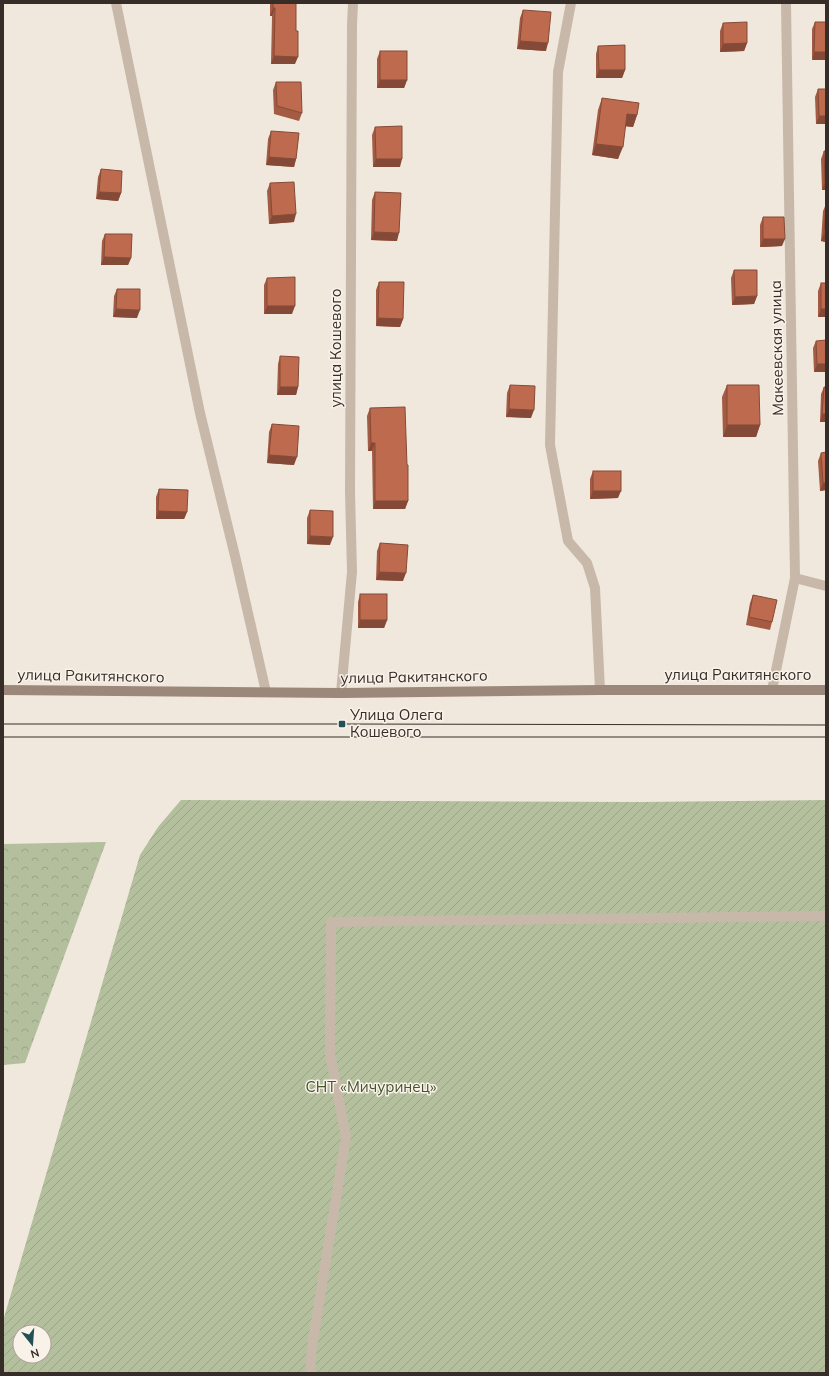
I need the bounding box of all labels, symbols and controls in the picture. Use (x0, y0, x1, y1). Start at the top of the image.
street label: Макеевская улица (766, 280, 787, 416)
street label: улица Кошевого (326, 288, 345, 408)
street label: улица Ракитянского (17, 665, 165, 686)
street label: улица Ракитянского (664, 665, 812, 684)
street label: улица Ракитянского (340, 666, 488, 687)
place label: Улица Олега Кошевого (349, 705, 443, 741)
marker: Улица Олега Кошевого (337, 719, 347, 729)
park label: СНТ «Мичуринец» (306, 1077, 437, 1096)
north arrow (12, 1324, 52, 1364)
text: N (29, 1346, 41, 1361)

